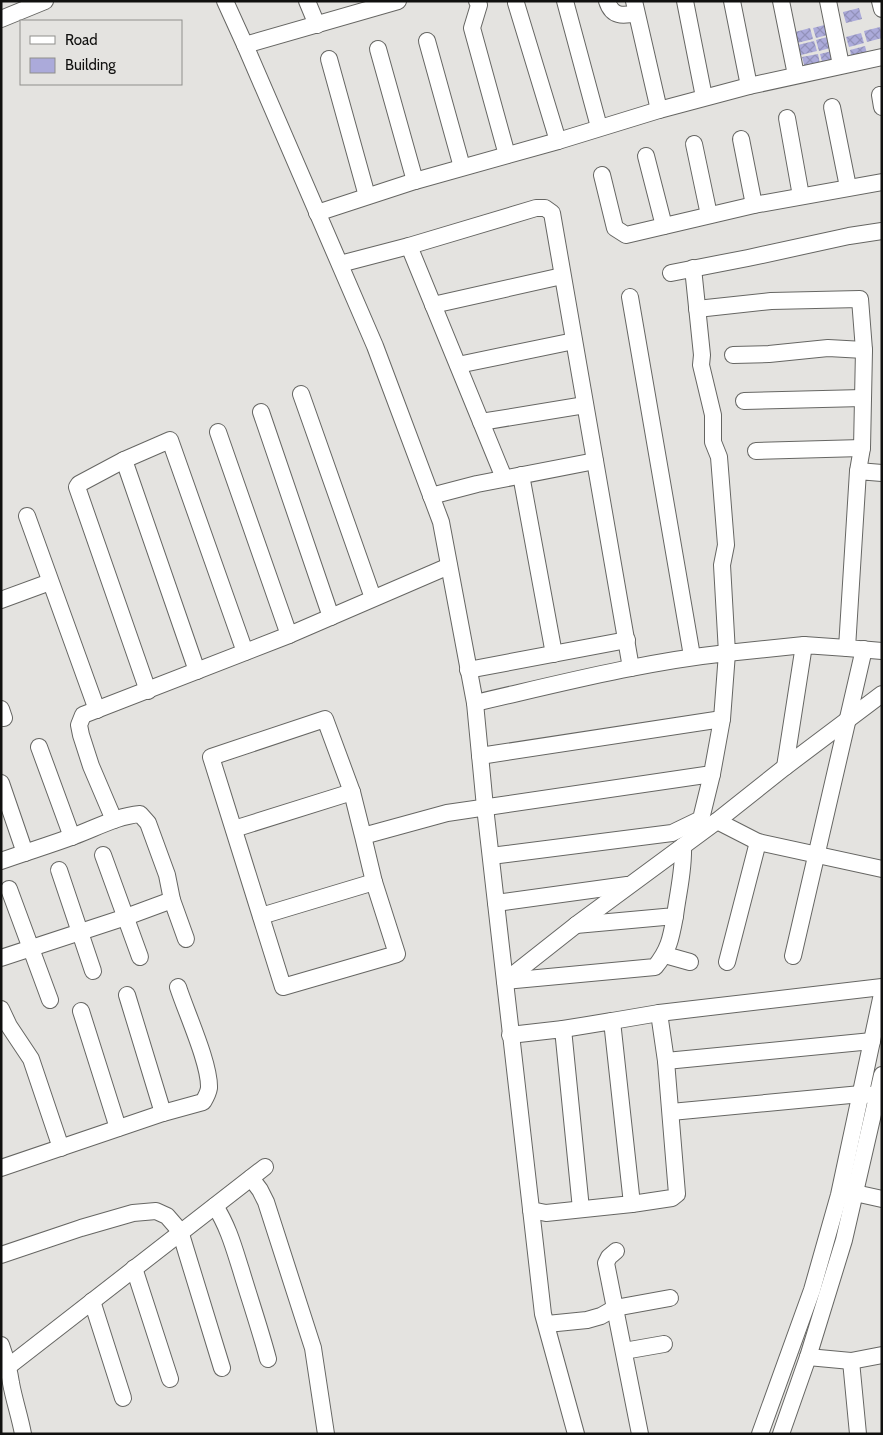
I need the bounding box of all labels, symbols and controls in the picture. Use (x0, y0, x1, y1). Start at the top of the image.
legend (20, 20, 182, 85)
text: Road (65, 31, 98, 49)
text: Building (65, 56, 116, 74)

